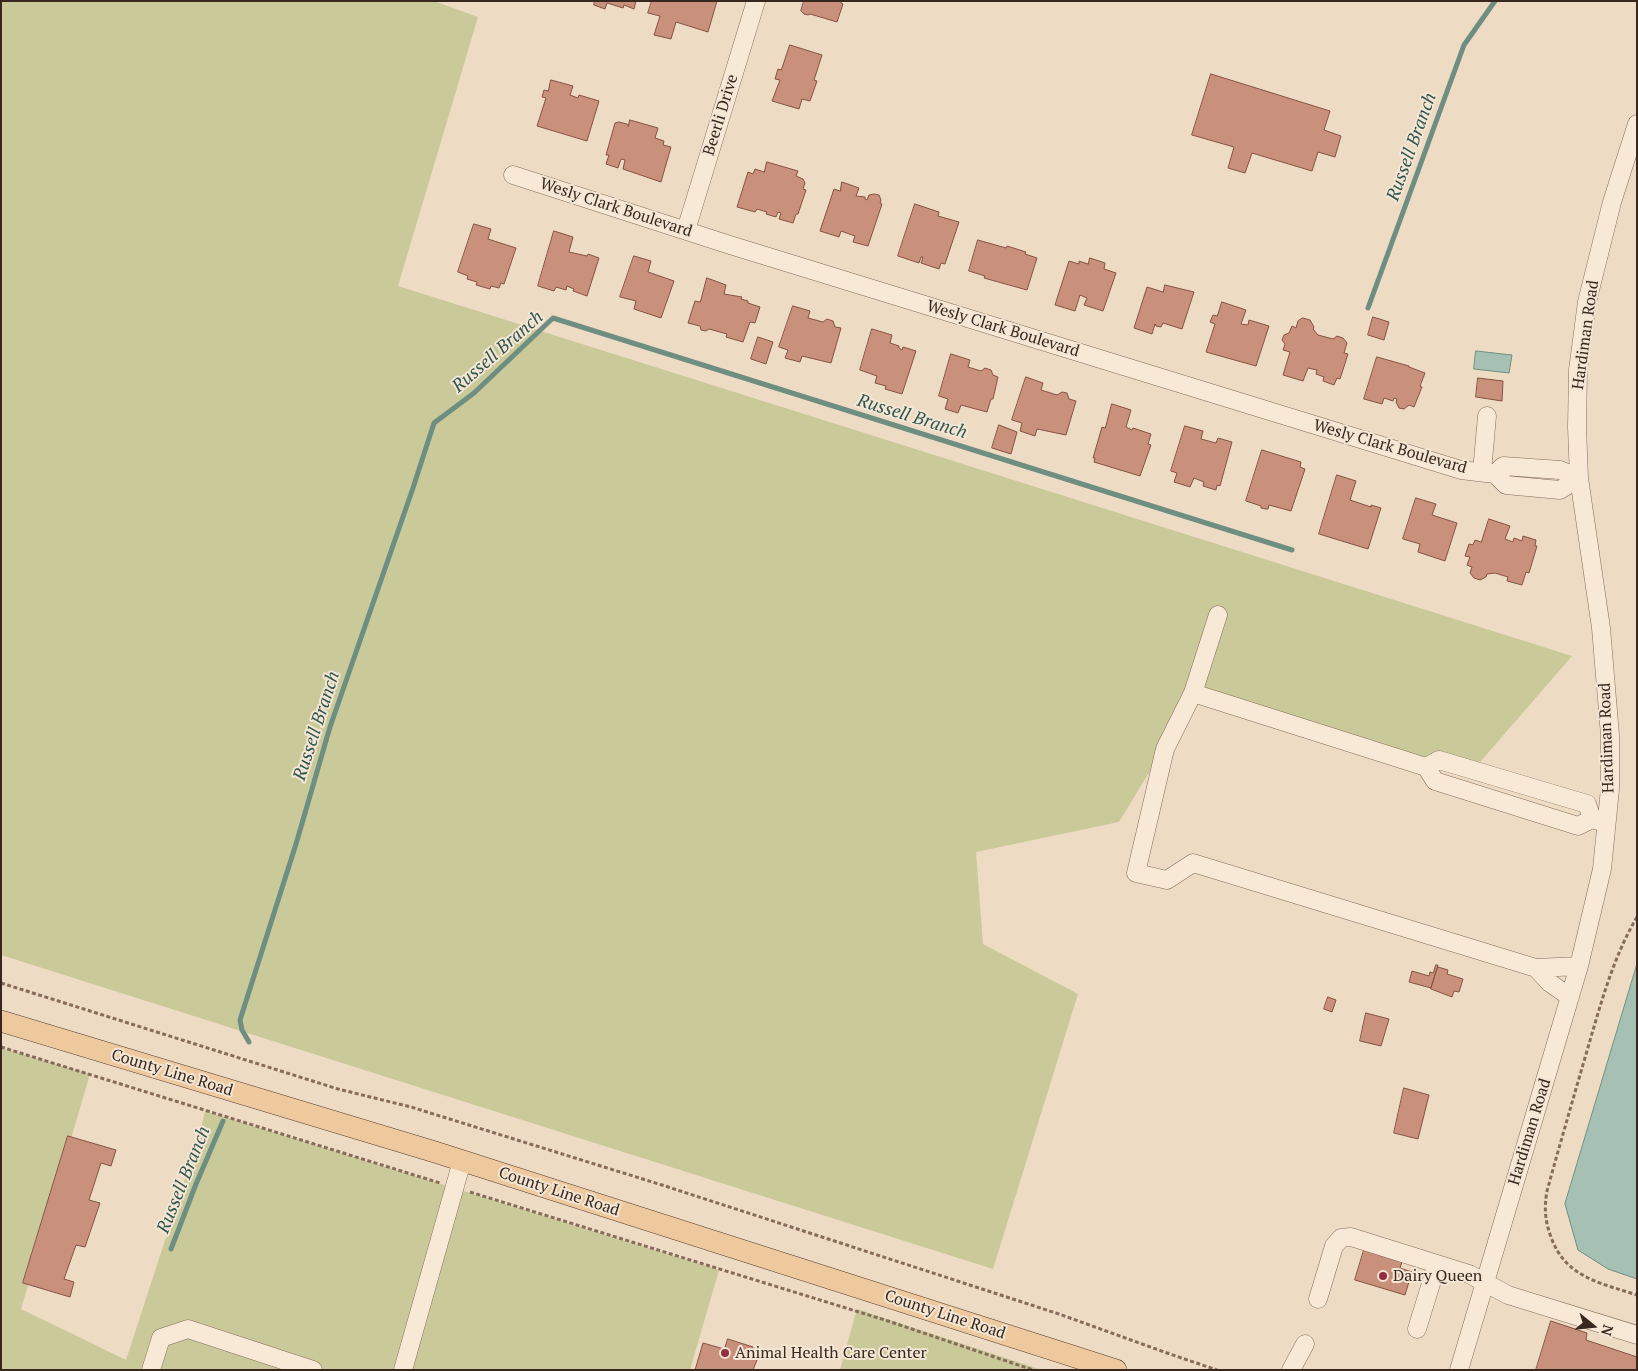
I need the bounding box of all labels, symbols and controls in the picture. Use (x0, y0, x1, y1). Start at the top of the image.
street label: Beerli Drive (700, 72, 742, 158)
water label: Russell Branch (1382, 90, 1442, 204)
street label: Wesly Clark Boulevard (538, 174, 694, 242)
street label: Hardiman Road (1569, 279, 1603, 391)
street label: Wesly Clark Boulevard (924, 297, 1082, 361)
water label: Russell Branch (448, 307, 548, 397)
water label: Russell Branch (855, 390, 969, 444)
street label: Wesly Clark Boulevard (1311, 416, 1469, 478)
water label: Russell Branch (289, 669, 345, 783)
street label: Hardiman Road (1595, 682, 1619, 794)
street label: County Line Road (109, 1045, 235, 1101)
street label: Hardiman Road (1505, 1076, 1555, 1188)
water label: Russell Branch (153, 1123, 215, 1237)
street label: County Line Road (496, 1163, 622, 1221)
place label: Dairy Queen (1393, 1266, 1482, 1286)
marker: Dairy Queen (1377, 1270, 1389, 1282)
street label: County Line Road (882, 1286, 1008, 1344)
north arrow (1568, 1301, 1618, 1351)
text: N (1597, 1323, 1618, 1338)
place label: Animal Health Care Center (735, 1343, 927, 1363)
marker: Animal Health Care Center (719, 1347, 731, 1359)

